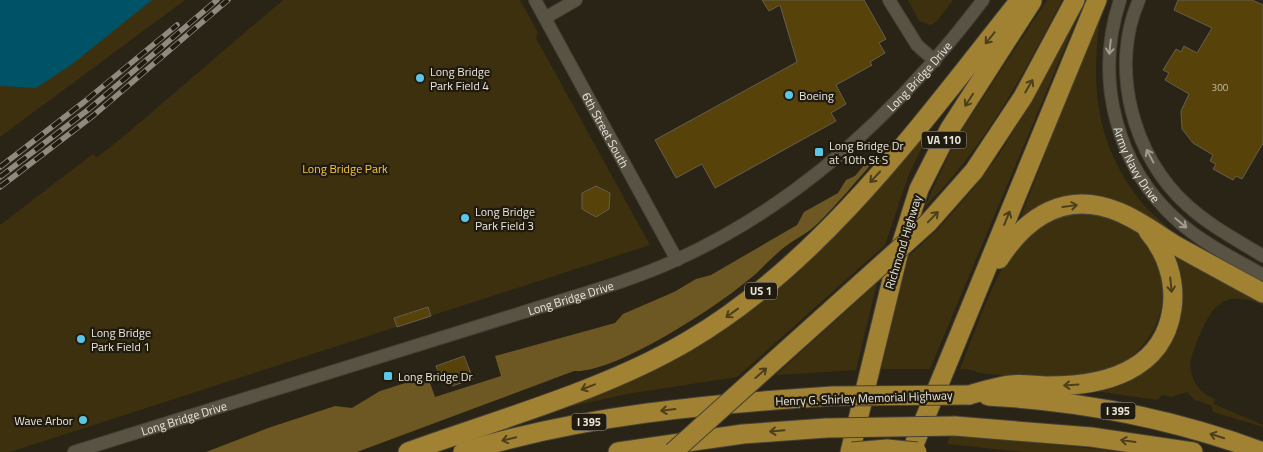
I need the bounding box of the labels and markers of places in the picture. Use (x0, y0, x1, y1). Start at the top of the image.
place label: Long Bridge Park Field 4 (430, 62, 490, 95)
marker: Long Bridge Park Field 4 (414, 72, 426, 84)
place label: Boeing (799, 86, 834, 105)
marker: Boeing (783, 89, 795, 101)
place label: Long Bridge Dr at 10th St S (829, 136, 904, 169)
marker: Long Bridge Dr at 10th St S (813, 146, 825, 158)
place label: Long Bridge Park Field 3 (475, 202, 535, 235)
marker: Long Bridge Park Field 3 (459, 212, 471, 224)
place label: Long Bridge Park Field 1 (91, 323, 151, 356)
marker: Long Bridge Park Field 1 (75, 333, 87, 345)
place label: Long Bridge Dr (398, 367, 473, 386)
marker: Long Bridge Dr (382, 370, 394, 382)
place label: Wave Arbor (14, 411, 73, 430)
marker: Wave Arbor (77, 414, 89, 426)

